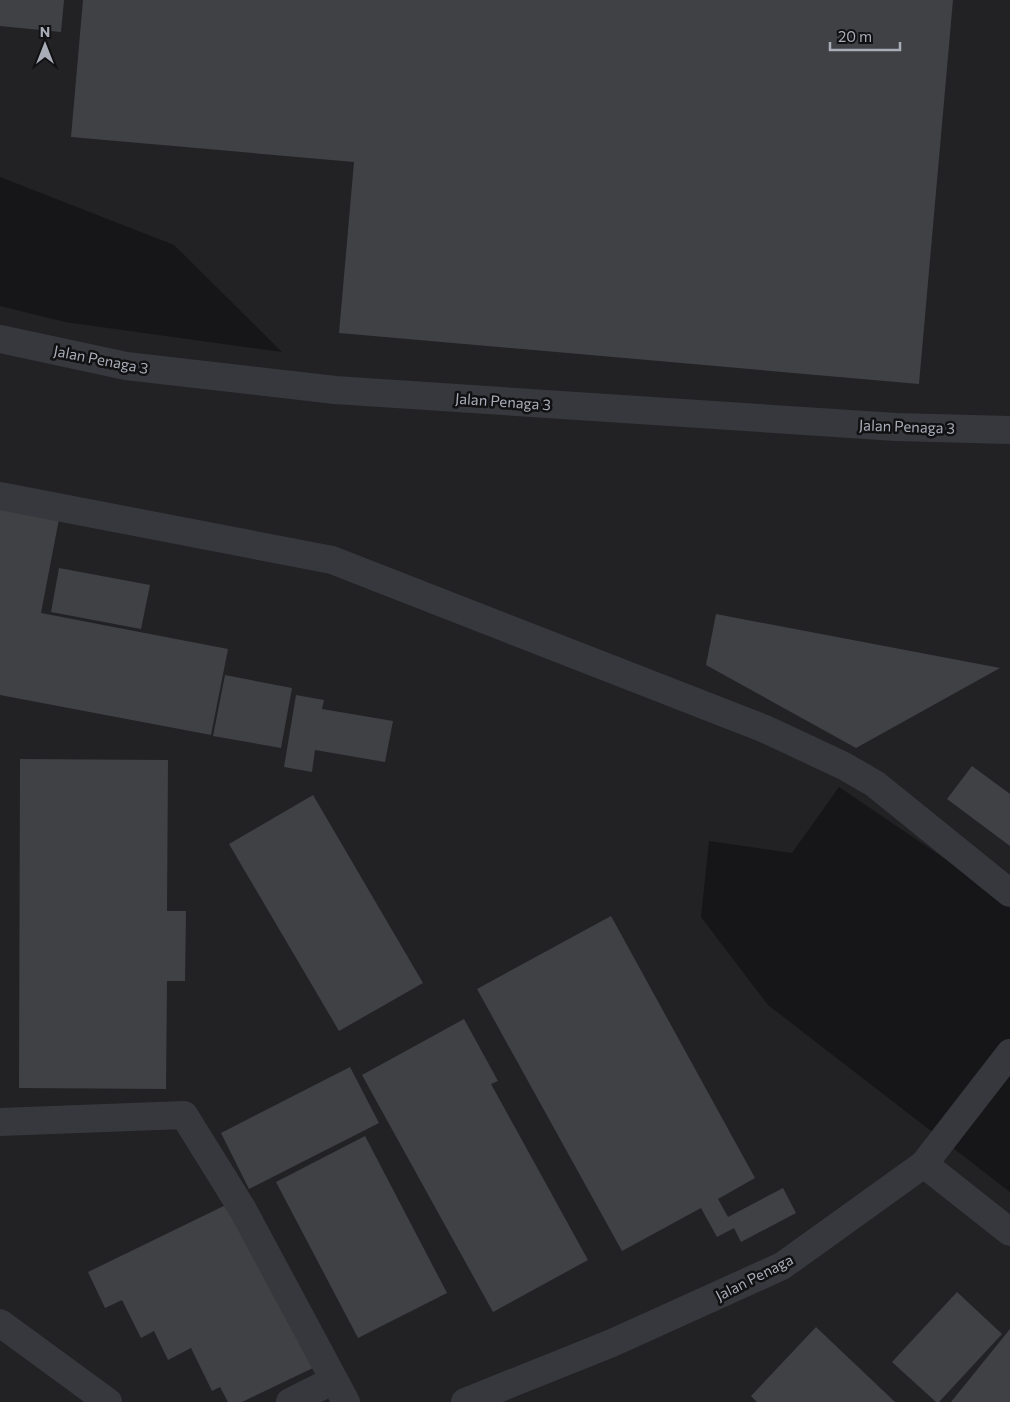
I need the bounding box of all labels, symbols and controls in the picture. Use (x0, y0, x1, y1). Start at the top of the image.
north arrow (20, 20, 70, 70)
scale bar (830, 20, 900, 52)
text: N (40, 23, 50, 40)
text: 20 m (838, 27, 872, 45)
street label: Jalan Penaga 3 (52, 341, 150, 377)
street label: Jalan Penaga 3 (454, 389, 552, 413)
street label: Jalan Penaga 3 (859, 415, 955, 437)
street label: Jalan Penaga (712, 1250, 796, 1304)

